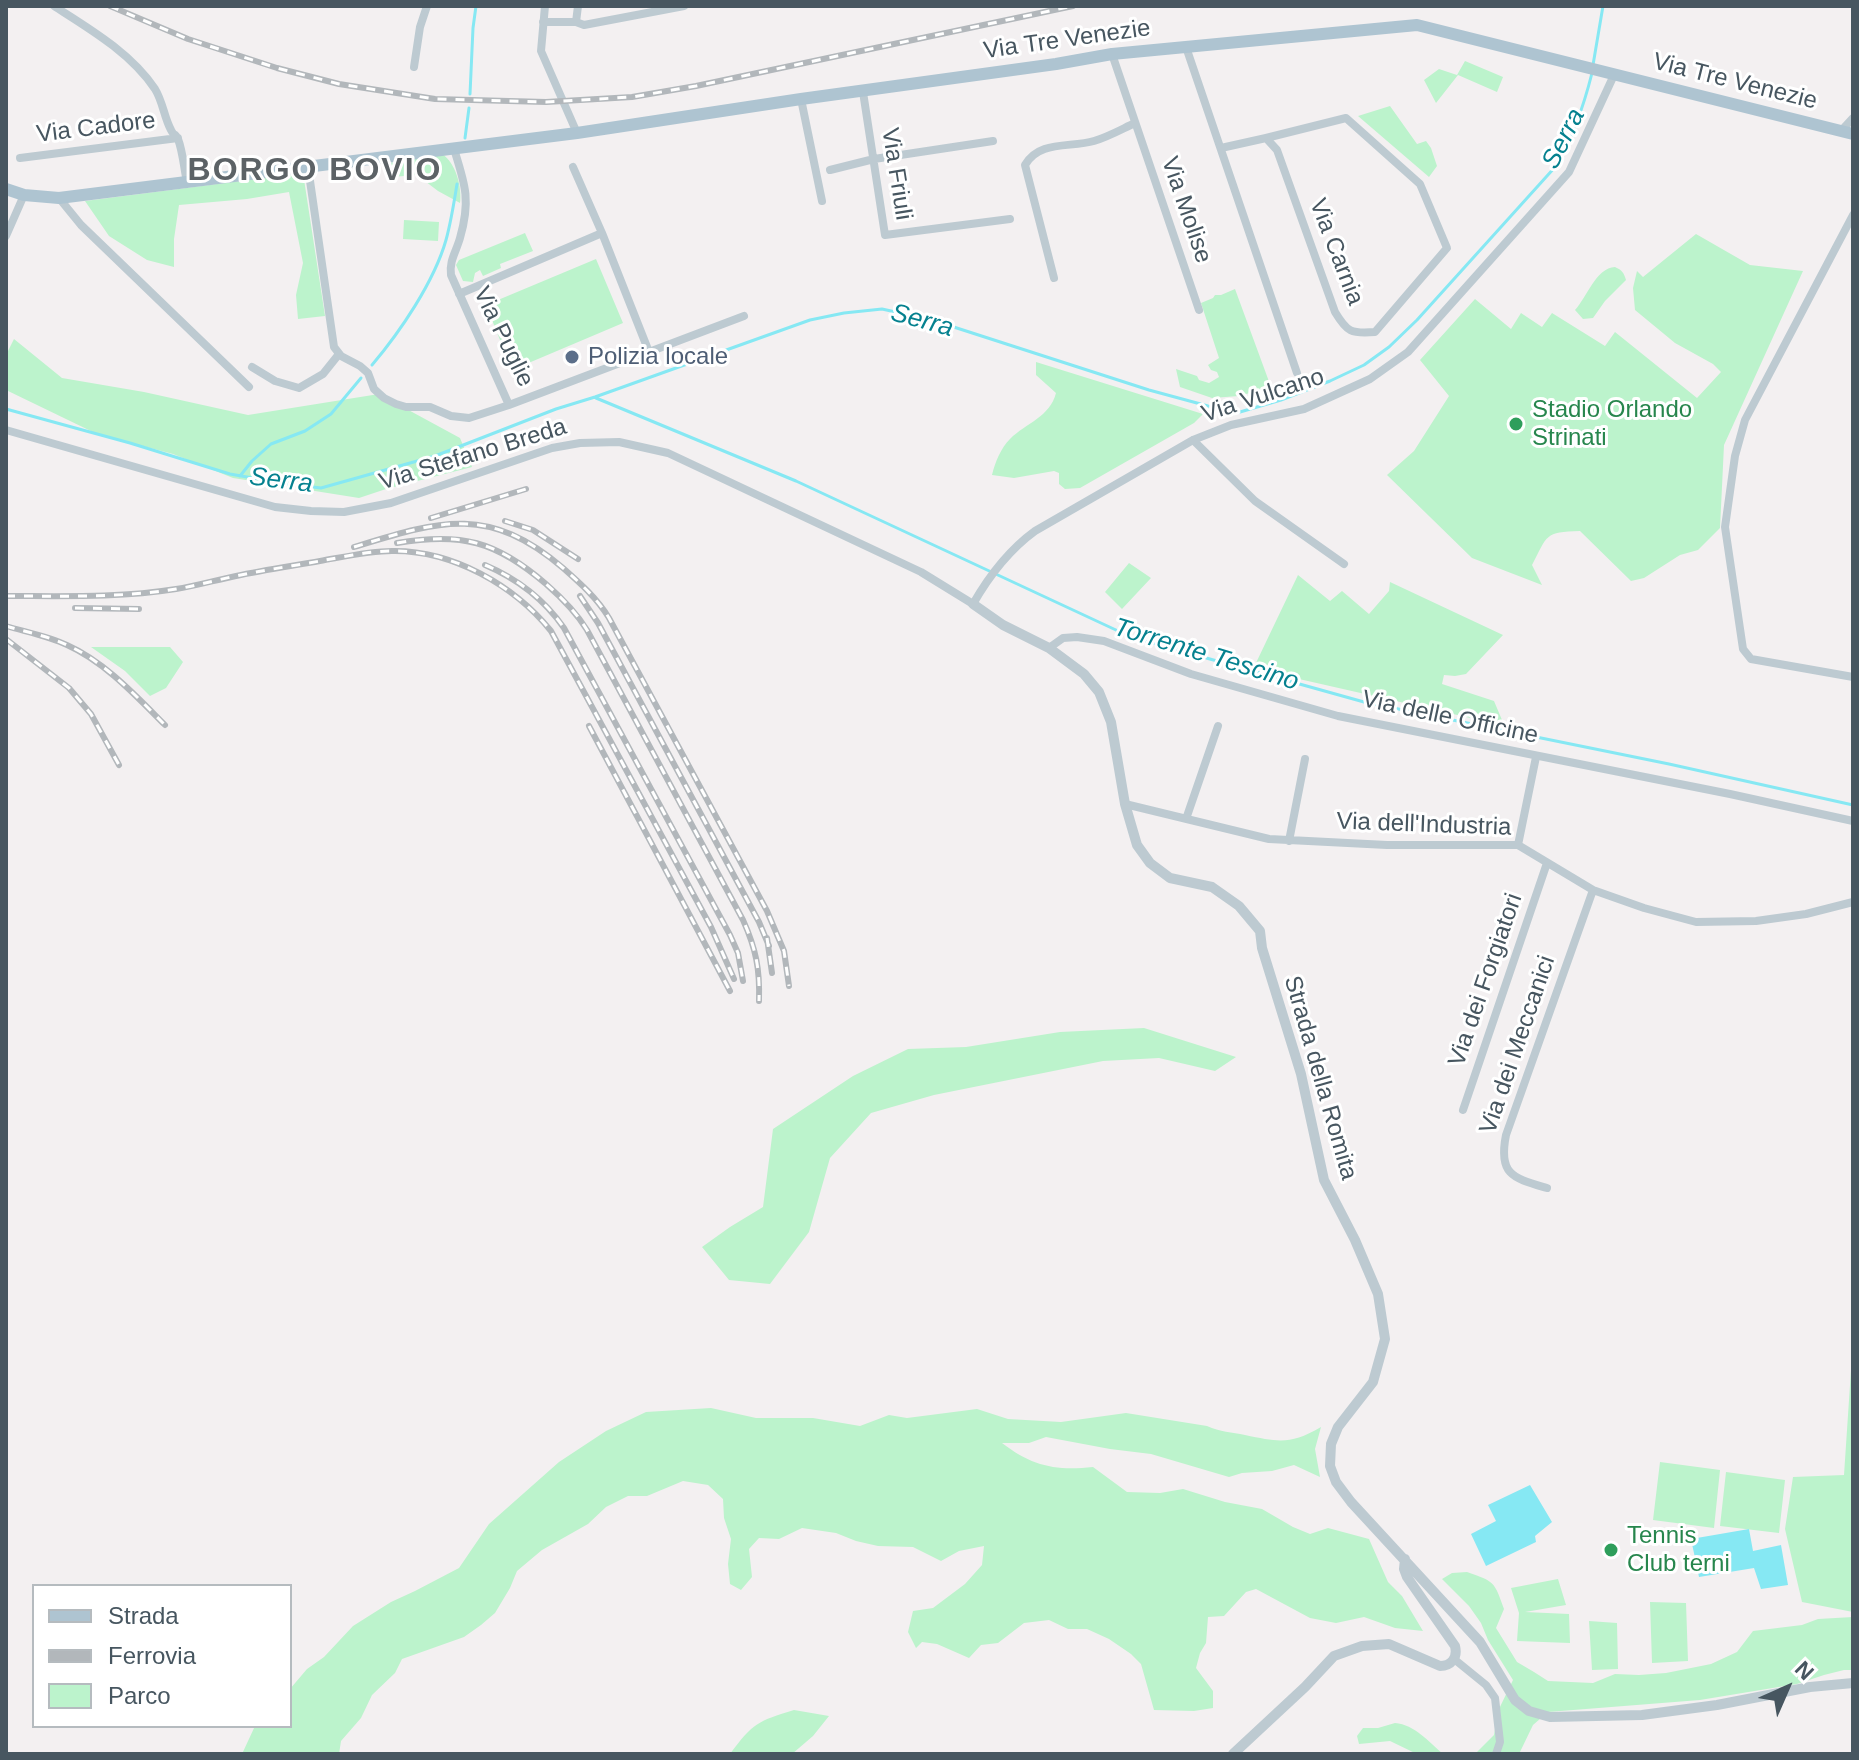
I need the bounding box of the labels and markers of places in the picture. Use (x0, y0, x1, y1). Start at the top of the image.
place label: Polizia locale (588, 343, 728, 371)
marker: Polizia locale (563, 348, 581, 366)
place label: Stadio Orlando Strinati (1532, 396, 1692, 452)
marker: Stadio Orlando Strinati (1507, 415, 1525, 433)
place label: Tennis Club terni (1627, 1522, 1730, 1578)
marker: Tennis Club terni (1602, 1541, 1620, 1559)

